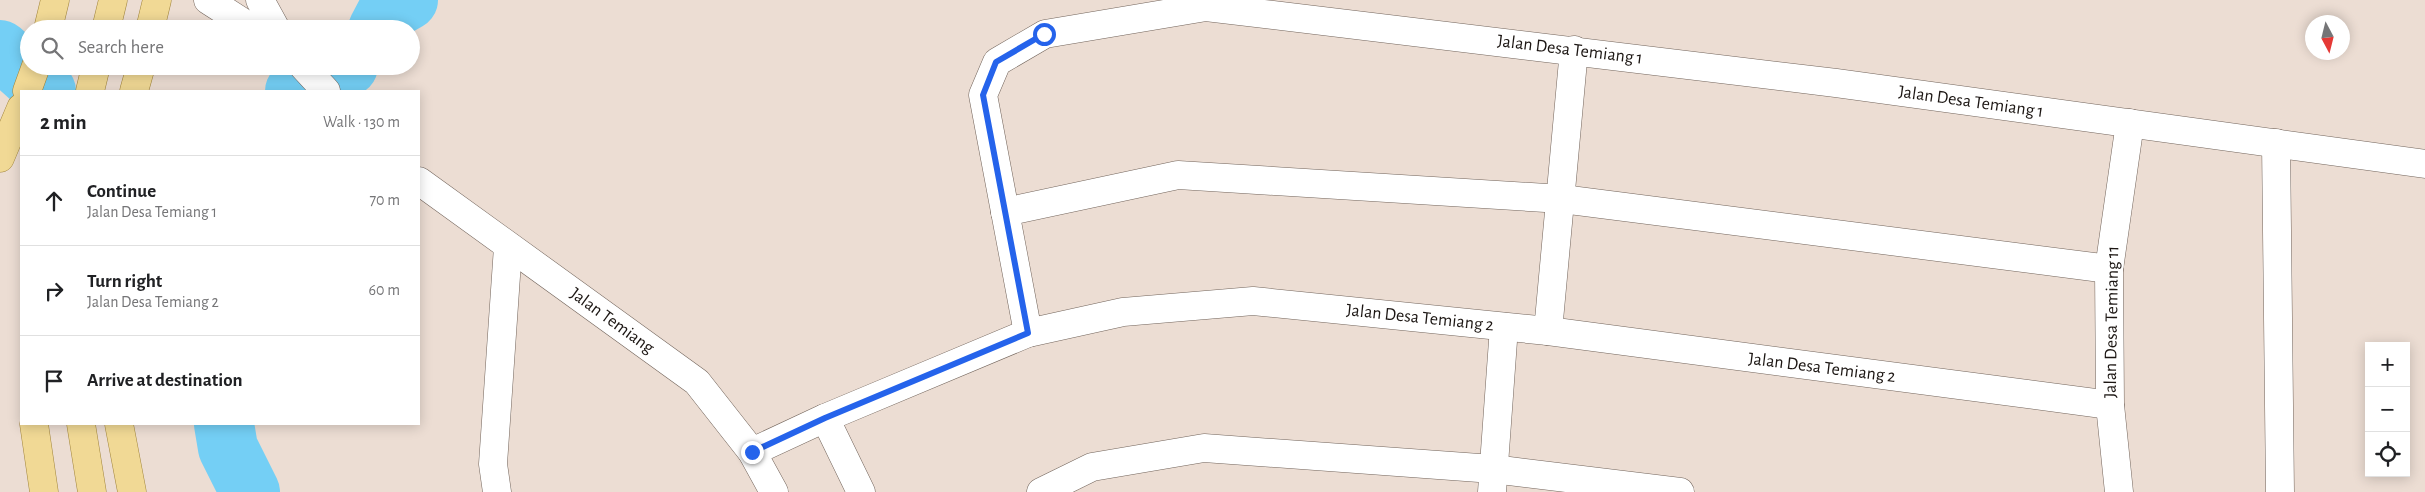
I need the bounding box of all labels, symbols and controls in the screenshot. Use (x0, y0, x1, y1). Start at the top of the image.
north arrow (2305, 15, 2350, 60)
search box (20, 20, 420, 75)
route start (1033, 23, 1056, 46)
street label: Jalan Desa Temiang 1 (1496, 32, 1644, 68)
icon: search (38, 34, 66, 62)
text: Search here (78, 38, 164, 57)
street label: Jalan Desa Temiang 1 (1897, 83, 2045, 121)
text: 2 min (40, 112, 87, 133)
text: Walk · 130 m (323, 114, 400, 130)
text: Continue (87, 182, 156, 201)
icon: ahead (40, 187, 68, 215)
text: 70 m (369, 192, 400, 208)
text: Jalan Desa Temiang 1 (87, 204, 217, 220)
street label: Jalan Desa Temiang 11 (2102, 246, 2122, 398)
text: Turn right (87, 272, 162, 291)
icon: right (40, 277, 68, 305)
text: 60 m (369, 282, 400, 298)
street label: Jalan Temiang (567, 285, 658, 358)
text: Jalan Desa Temiang 2 (87, 294, 219, 310)
street label: Jalan Desa Temiang 2 (1345, 301, 1495, 335)
map controls (2365, 342, 2410, 477)
button: + (2365, 342, 2410, 387)
street label: Jalan Desa Temiang 2 (1747, 350, 1897, 386)
icon: arrive (40, 367, 68, 395)
text: Arrive at destination (87, 371, 243, 390)
button: − (2365, 387, 2410, 432)
button: locate (2365, 432, 2410, 477)
route end (741, 441, 764, 464)

